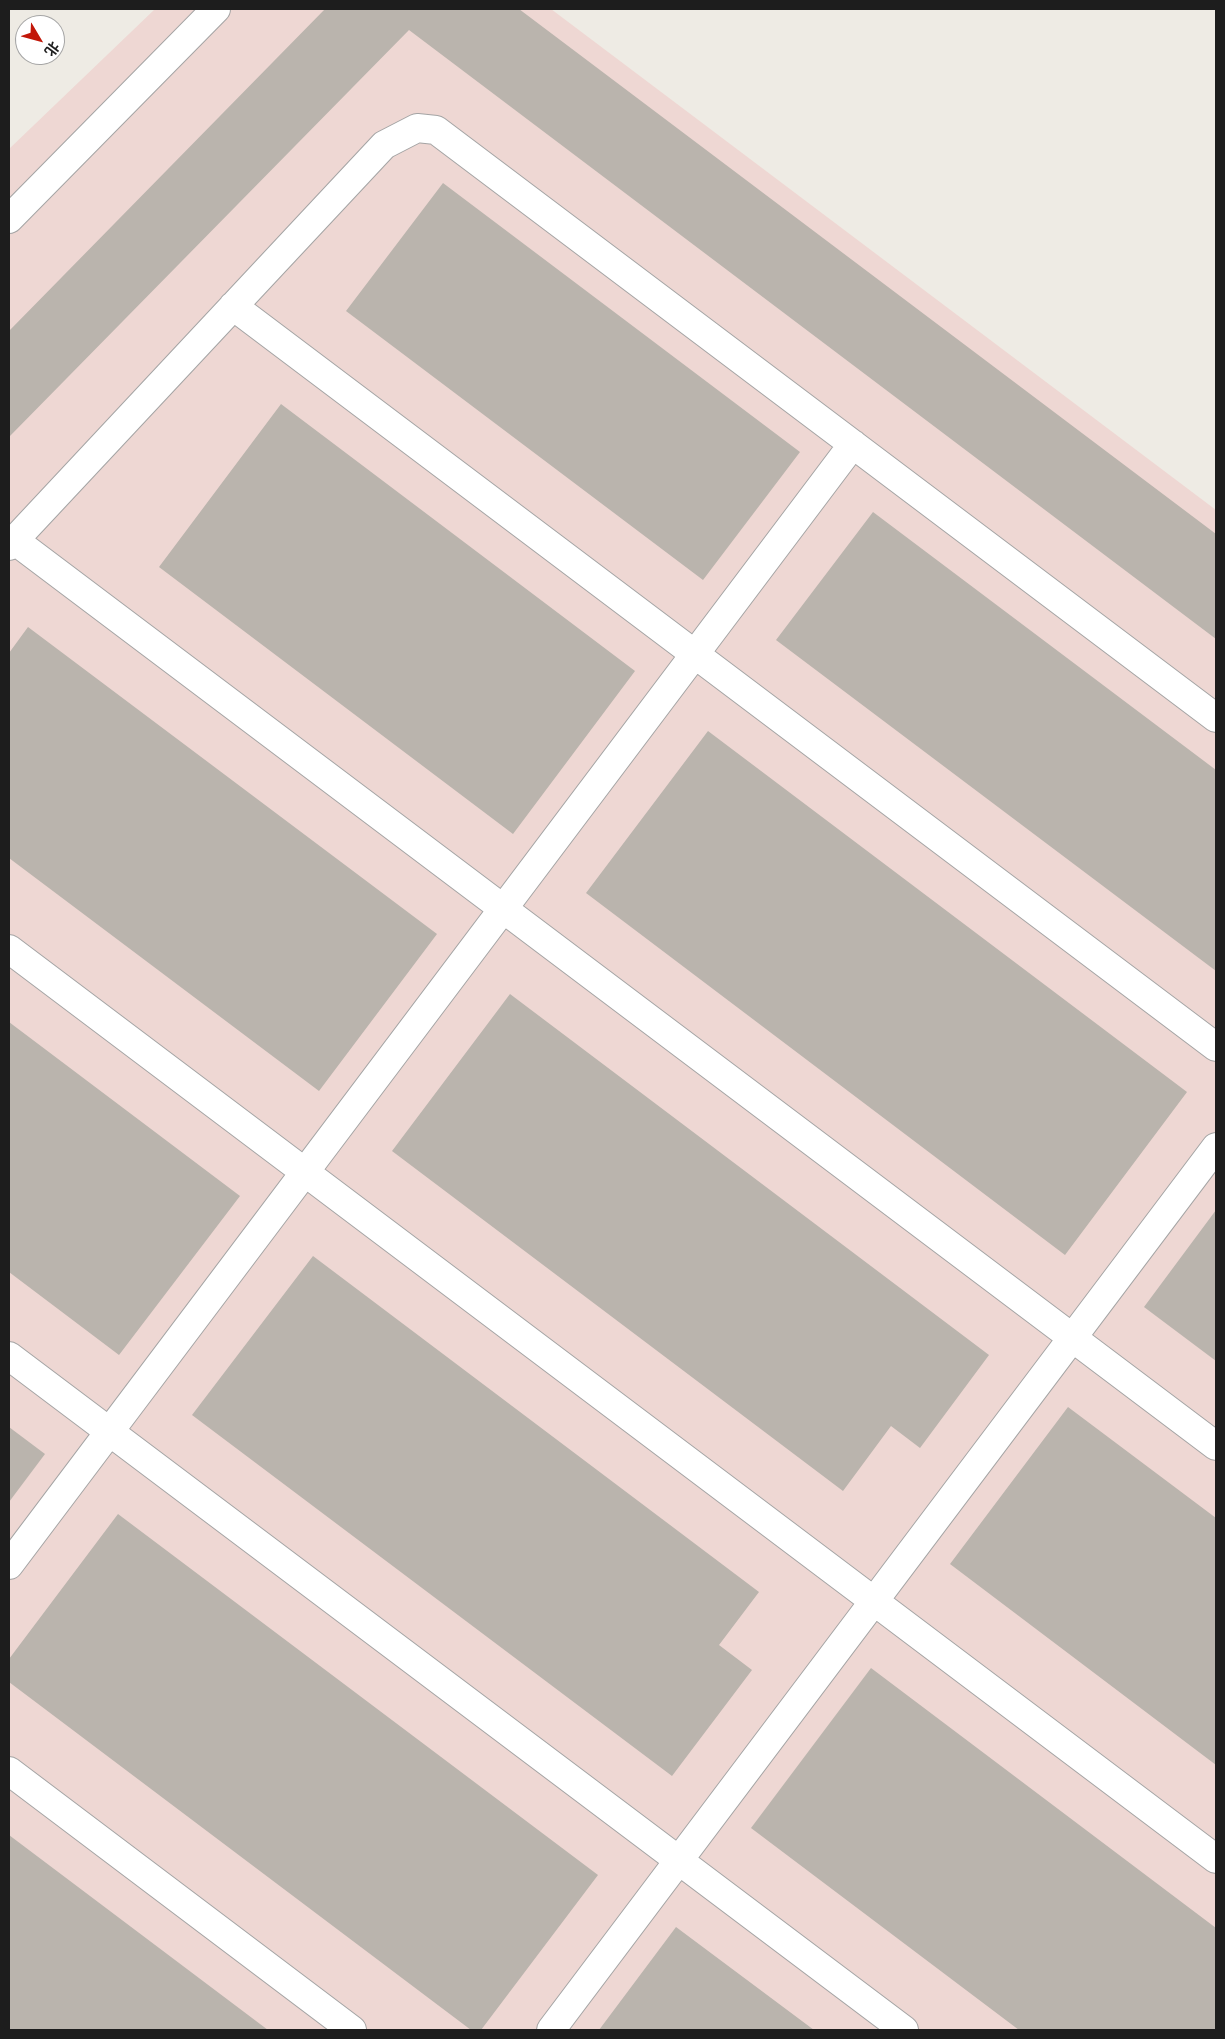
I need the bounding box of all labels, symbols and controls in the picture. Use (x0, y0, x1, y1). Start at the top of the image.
north arrow (15, 15, 65, 65)
text: 北 (41, 39, 61, 58)

